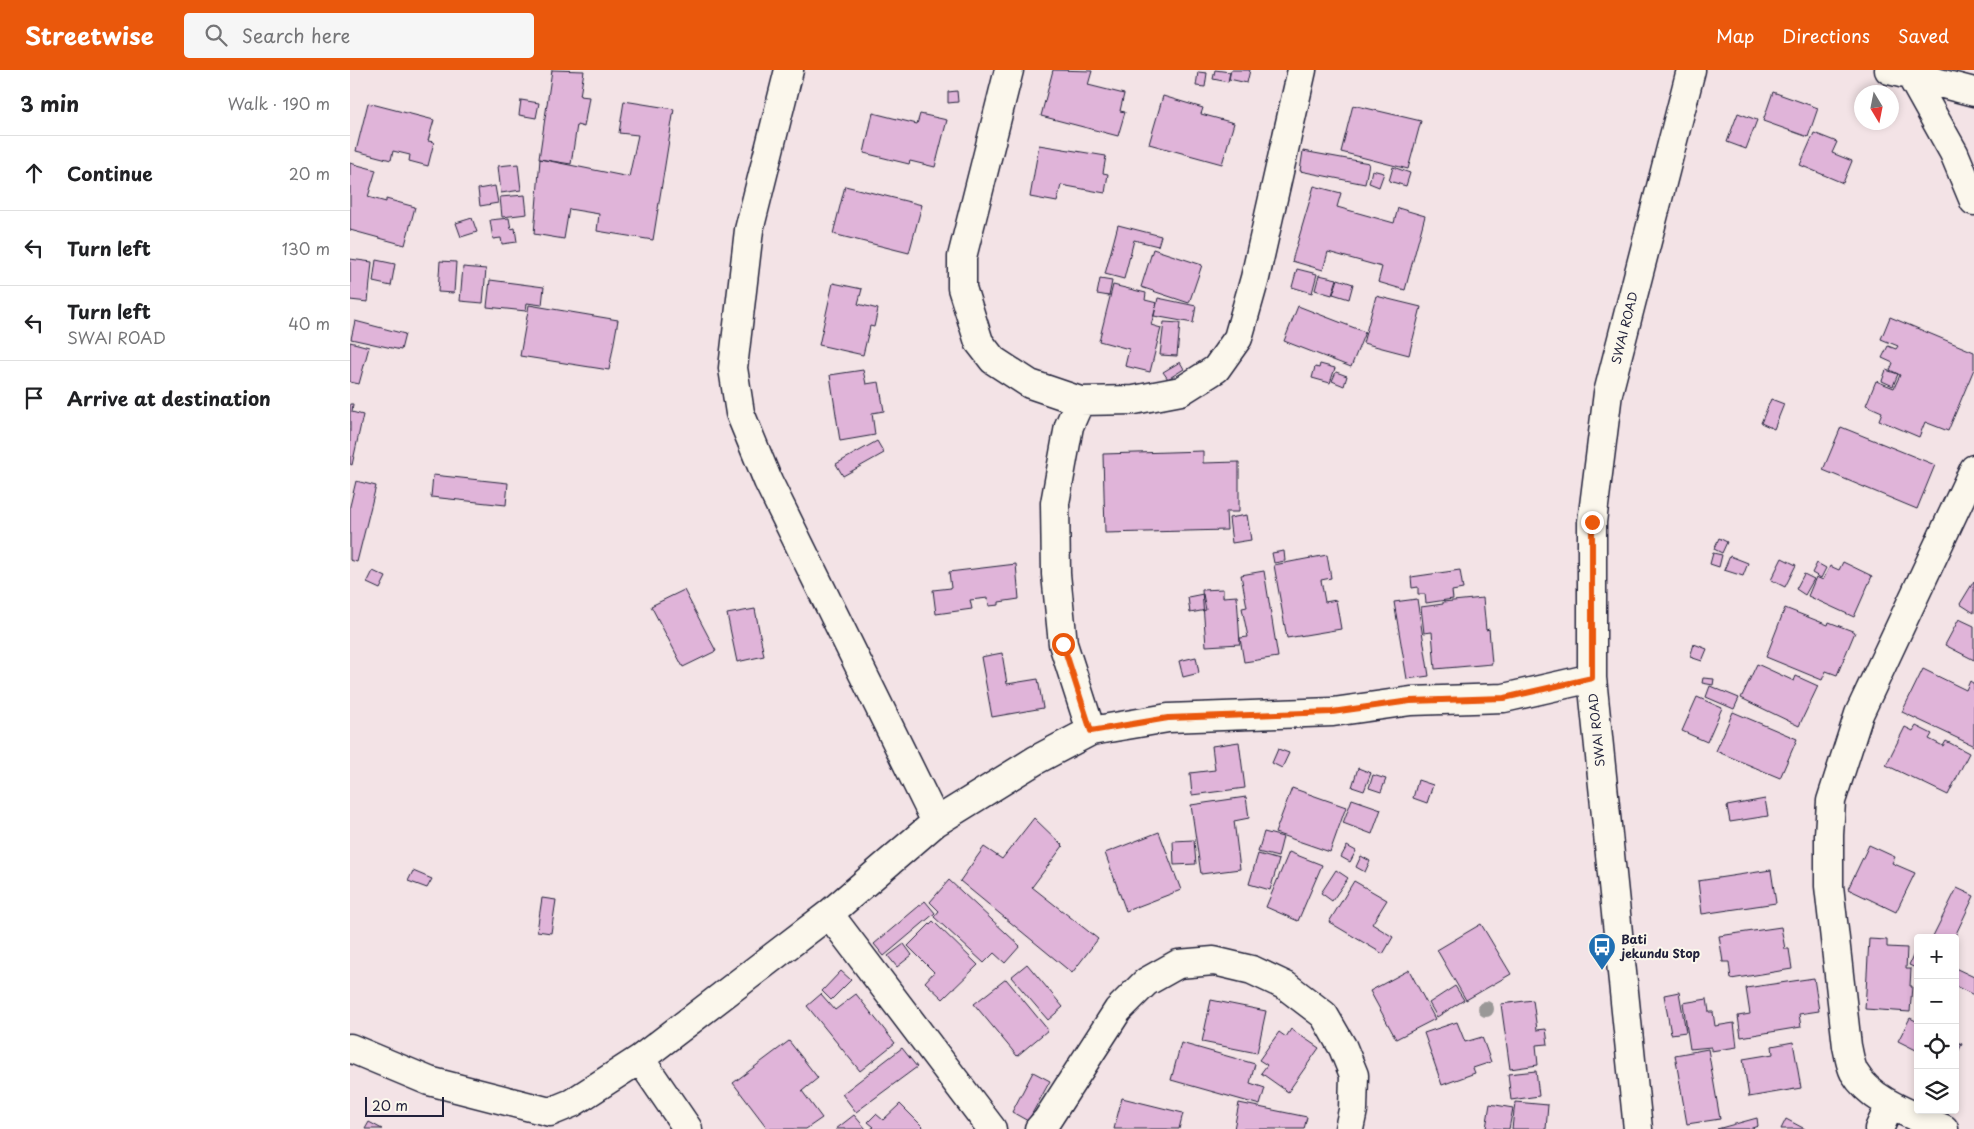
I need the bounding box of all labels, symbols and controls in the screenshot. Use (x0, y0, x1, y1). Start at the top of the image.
search box (184, 13, 534, 58)
text: Streetwise (25, 17, 154, 53)
icon: search (202, 21, 230, 49)
text: Search here (242, 21, 350, 49)
text: Map (1716, 22, 1754, 49)
text: Directions (1782, 22, 1870, 49)
text: Saved (1898, 22, 1949, 49)
north arrow (1854, 85, 1899, 130)
text: 3 min (20, 87, 79, 119)
text: Walk · 190 m (228, 91, 330, 115)
icon: ahead (20, 159, 48, 187)
text: Continue (67, 159, 153, 187)
text: 20 m (289, 161, 330, 185)
icon: left (20, 234, 48, 262)
text: Turn left (67, 234, 151, 262)
text: 130 m (282, 236, 330, 260)
street label: SWAI ROAD (1606, 290, 1642, 366)
text: Turn left (67, 297, 151, 325)
icon: left (20, 309, 48, 337)
text: 40 m (288, 311, 330, 335)
text: SWAI ROAD (67, 325, 166, 349)
icon: arrive (20, 384, 48, 412)
text: Arrive at destination (67, 384, 271, 412)
route end (1581, 511, 1604, 534)
route start (1052, 633, 1075, 656)
street label: SWAI ROAD (1583, 692, 1609, 768)
place label: Bati jekundu Stop (1619, 930, 1701, 962)
bus stop icon: Bati jekundu Stop (1587, 932, 1617, 971)
map controls (1914, 934, 1959, 1114)
button: + (1914, 934, 1959, 979)
button: − (1914, 979, 1959, 1024)
button: locate (1914, 1024, 1959, 1069)
button: layers (1914, 1069, 1959, 1114)
scale bar (365, 1094, 444, 1117)
text: 20 m (372, 1095, 408, 1116)

